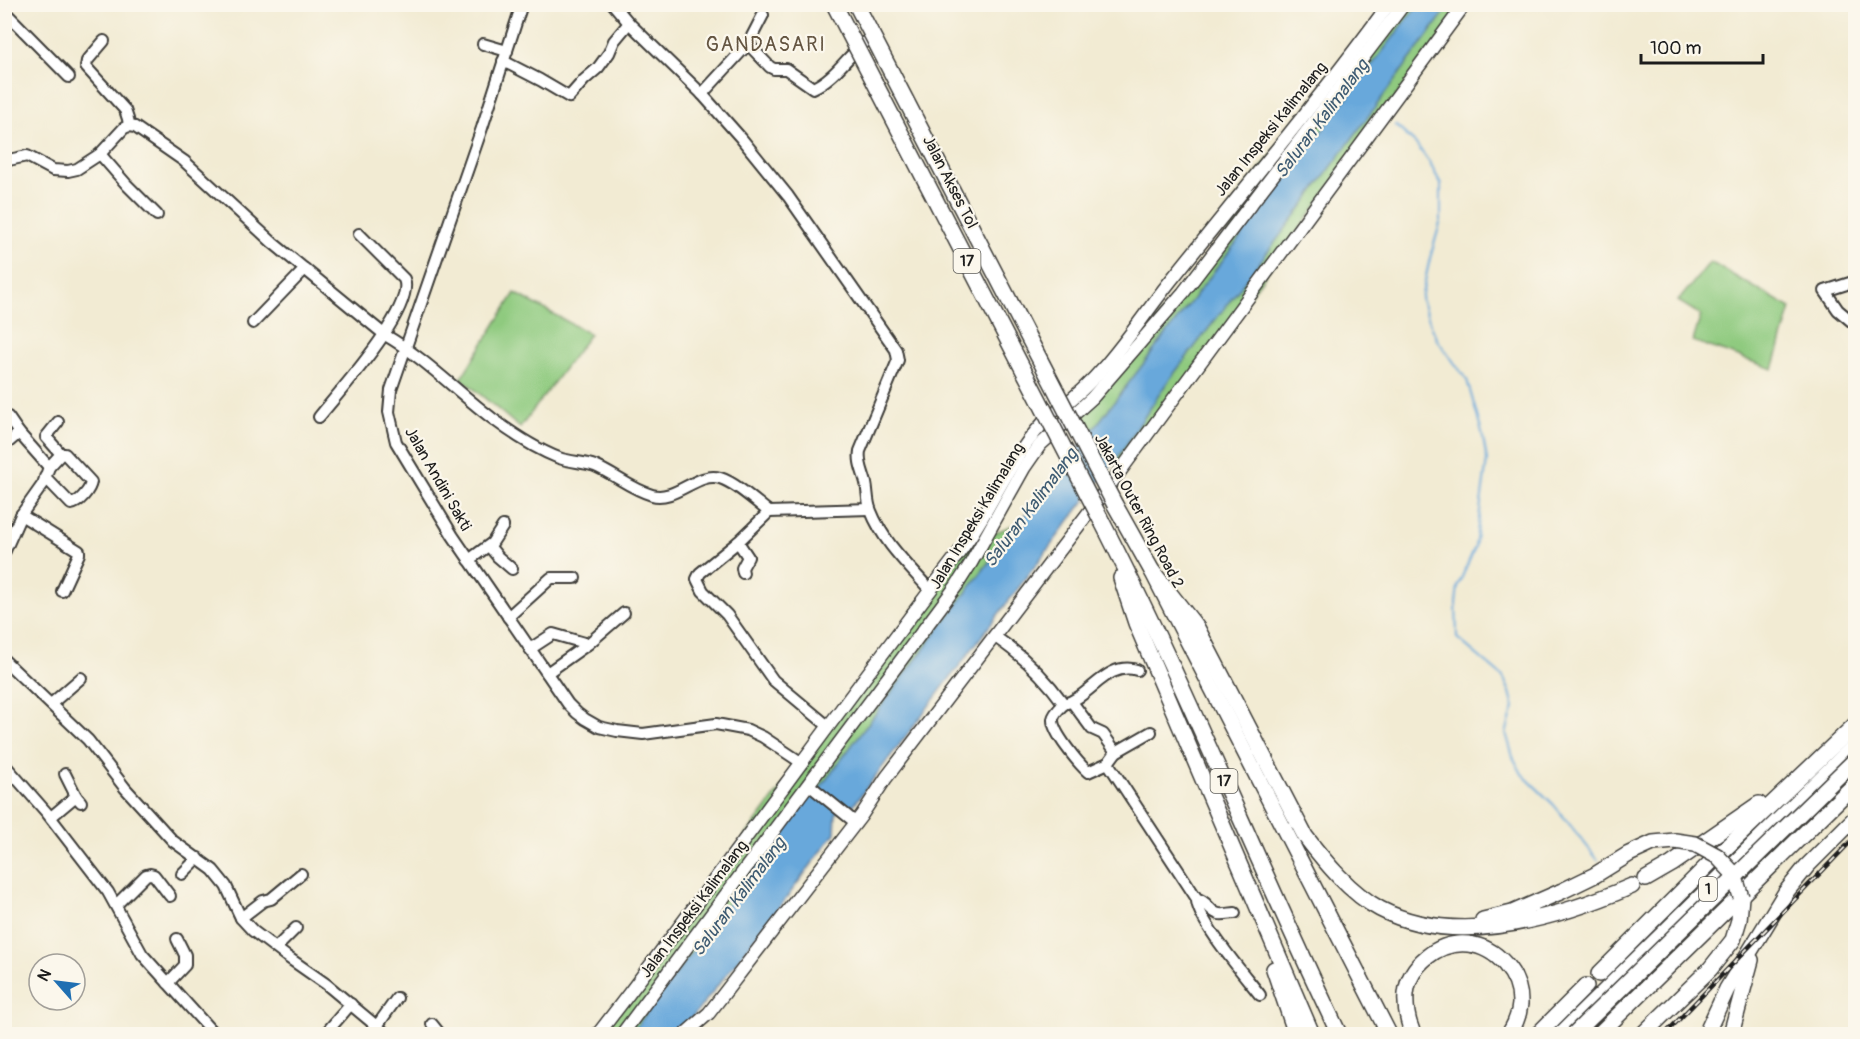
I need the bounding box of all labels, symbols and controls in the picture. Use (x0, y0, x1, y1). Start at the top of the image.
scale bar (1641, 27, 1762, 65)
district label: GANDASARI (706, 32, 826, 57)
text: 100 m (1650, 37, 1702, 60)
water label: Saluran Kalimalang (1270, 54, 1375, 183)
street label: Jalan Inspeksi Kalimalang (1211, 58, 1331, 200)
street label: Jalan Akses Tol (918, 132, 982, 232)
road number: 17 (954, 249, 980, 273)
street label: Jalan Andini Sakti (400, 424, 476, 535)
street label: Jakarta Outer Ring Road 2 (1090, 430, 1188, 592)
street label: Jalan Inspeksi Kalimalang (925, 439, 1029, 593)
water label: Saluran Kalimalang (979, 443, 1084, 572)
road number: 17 (1210, 769, 1238, 793)
water label: Saluran Kalimalang (687, 832, 792, 961)
street label: Jalan Inspeksi Kalimalang (636, 836, 752, 982)
road number: 1 (1699, 877, 1717, 901)
north arrow (27, 952, 87, 1012)
text: N (33, 966, 56, 985)

